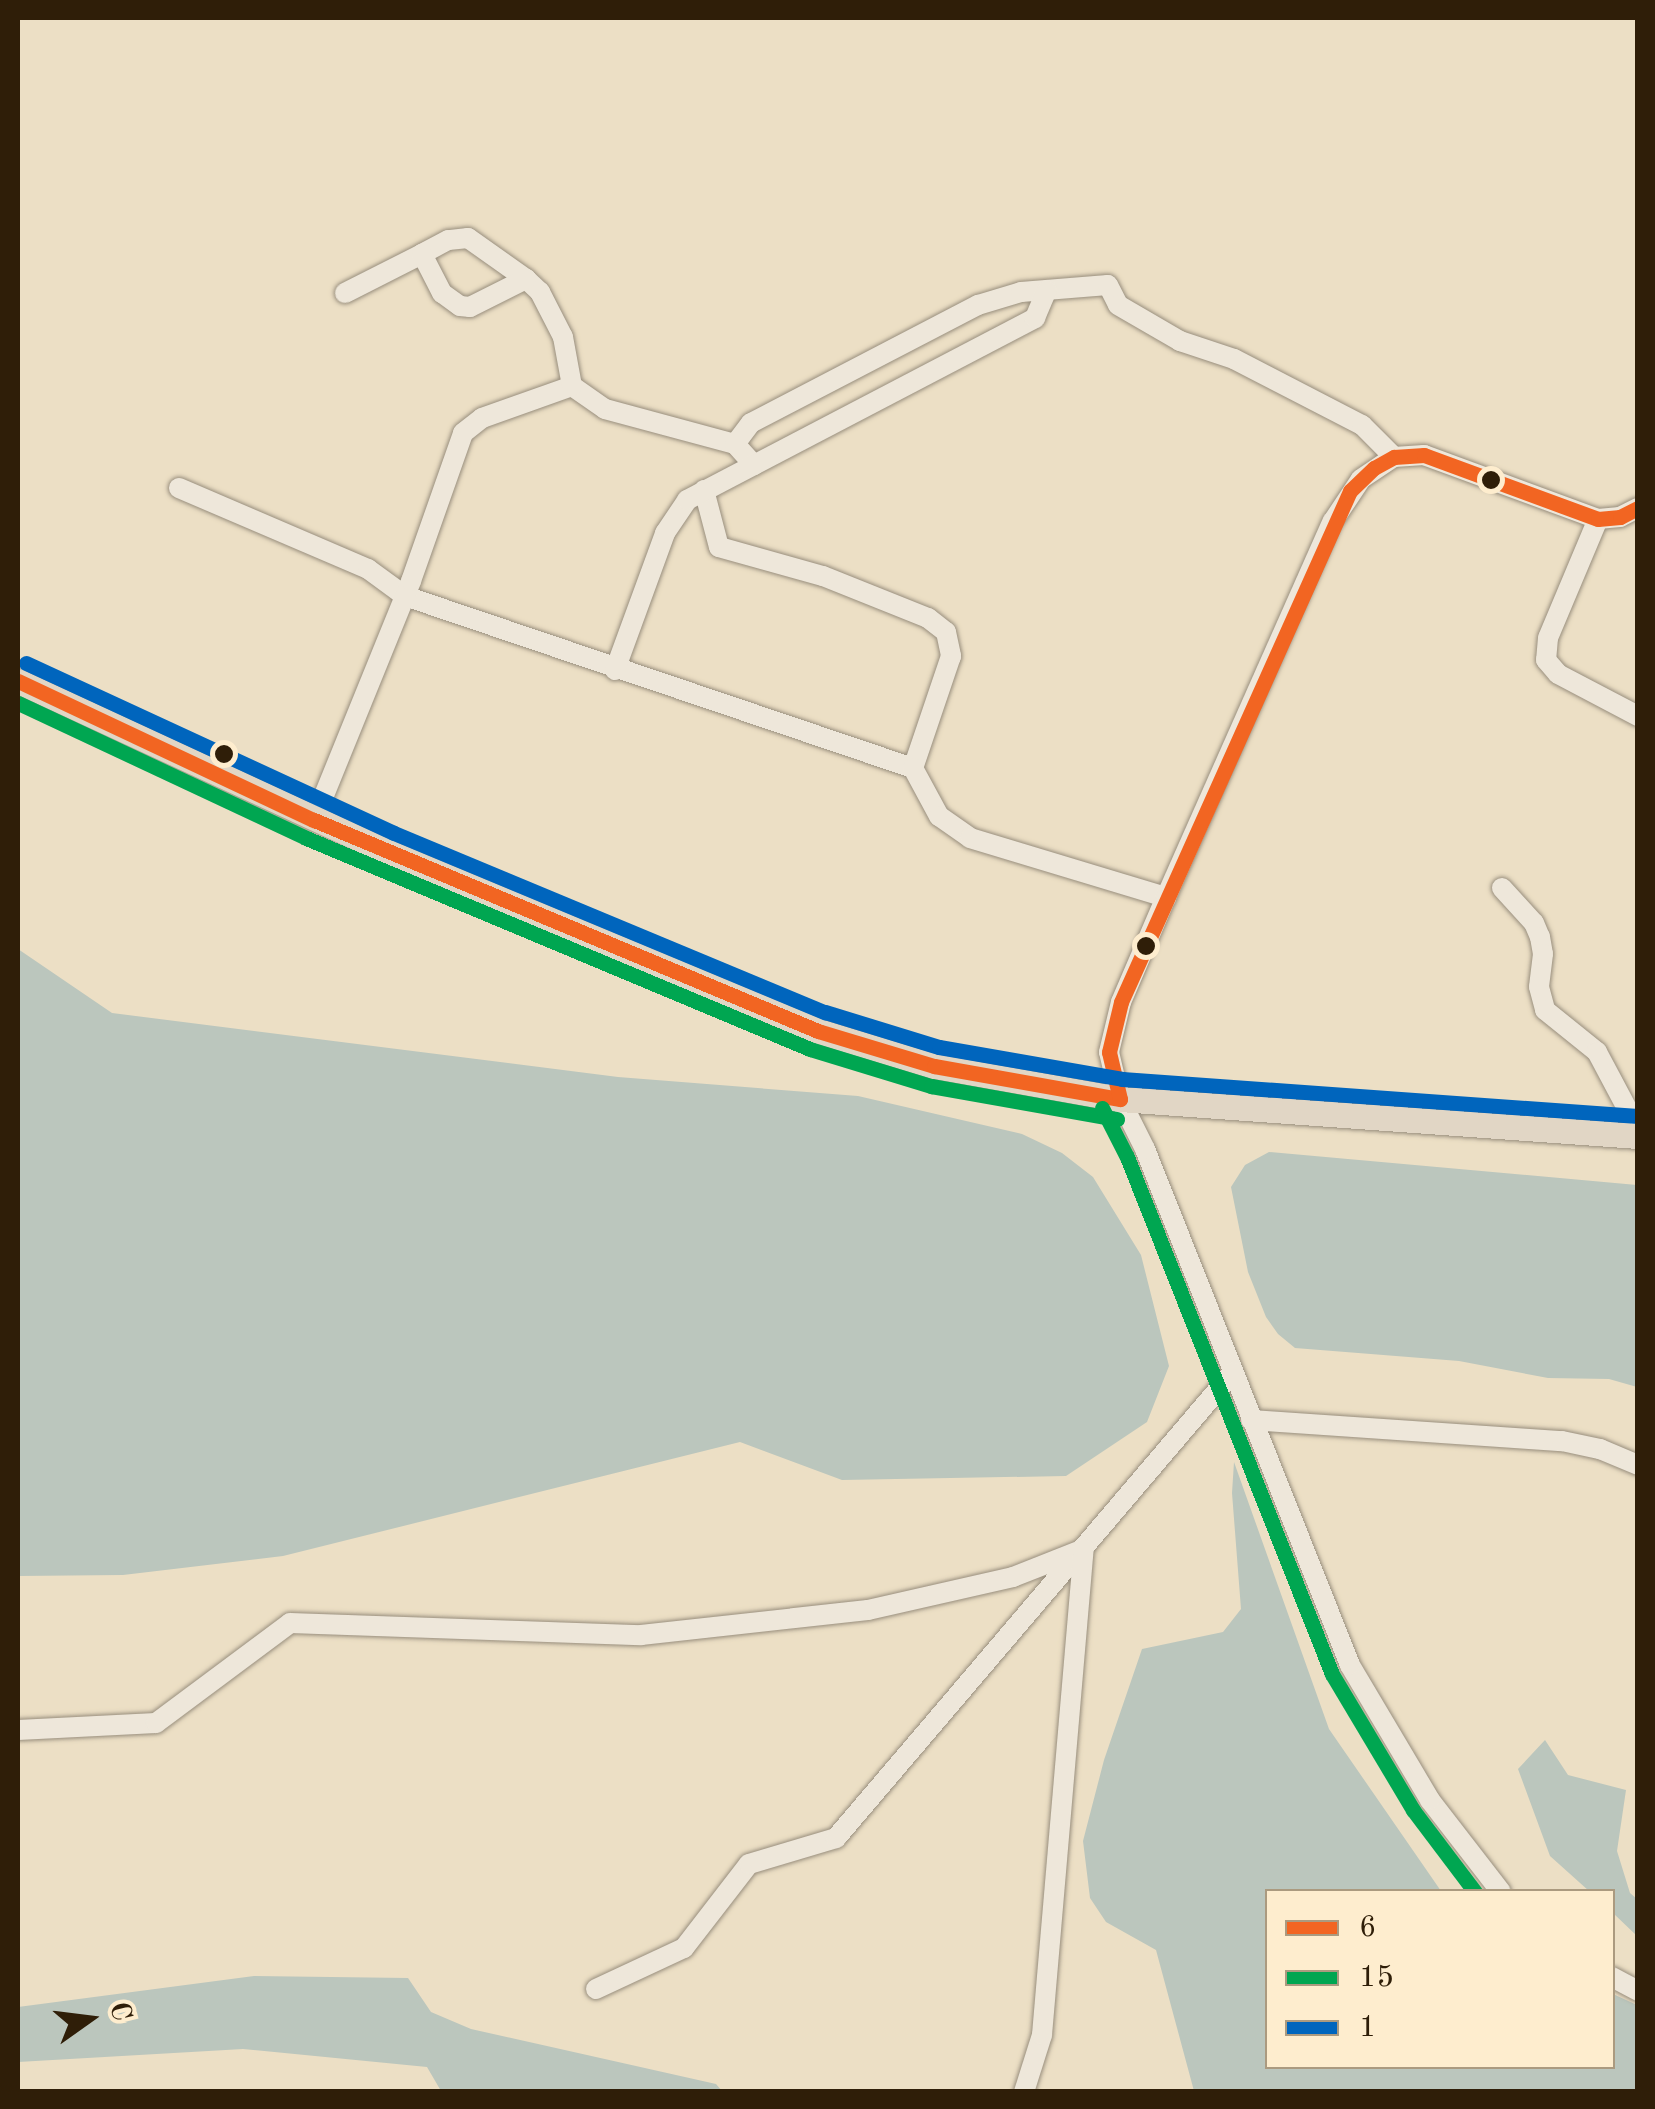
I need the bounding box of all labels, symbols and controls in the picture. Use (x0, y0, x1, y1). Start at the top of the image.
unlabelled marker (1481, 470, 1501, 490)
unlabelled marker (214, 744, 234, 764)
unlabelled marker (1136, 936, 1156, 956)
legend (1265, 1889, 1615, 2069)
text: 6 (1359, 1913, 1376, 1943)
text: 15 (1359, 1963, 1394, 1993)
north arrow (40, 1969, 140, 2069)
text: С (103, 1999, 135, 2024)
text: 1 (1359, 2013, 1376, 2043)

